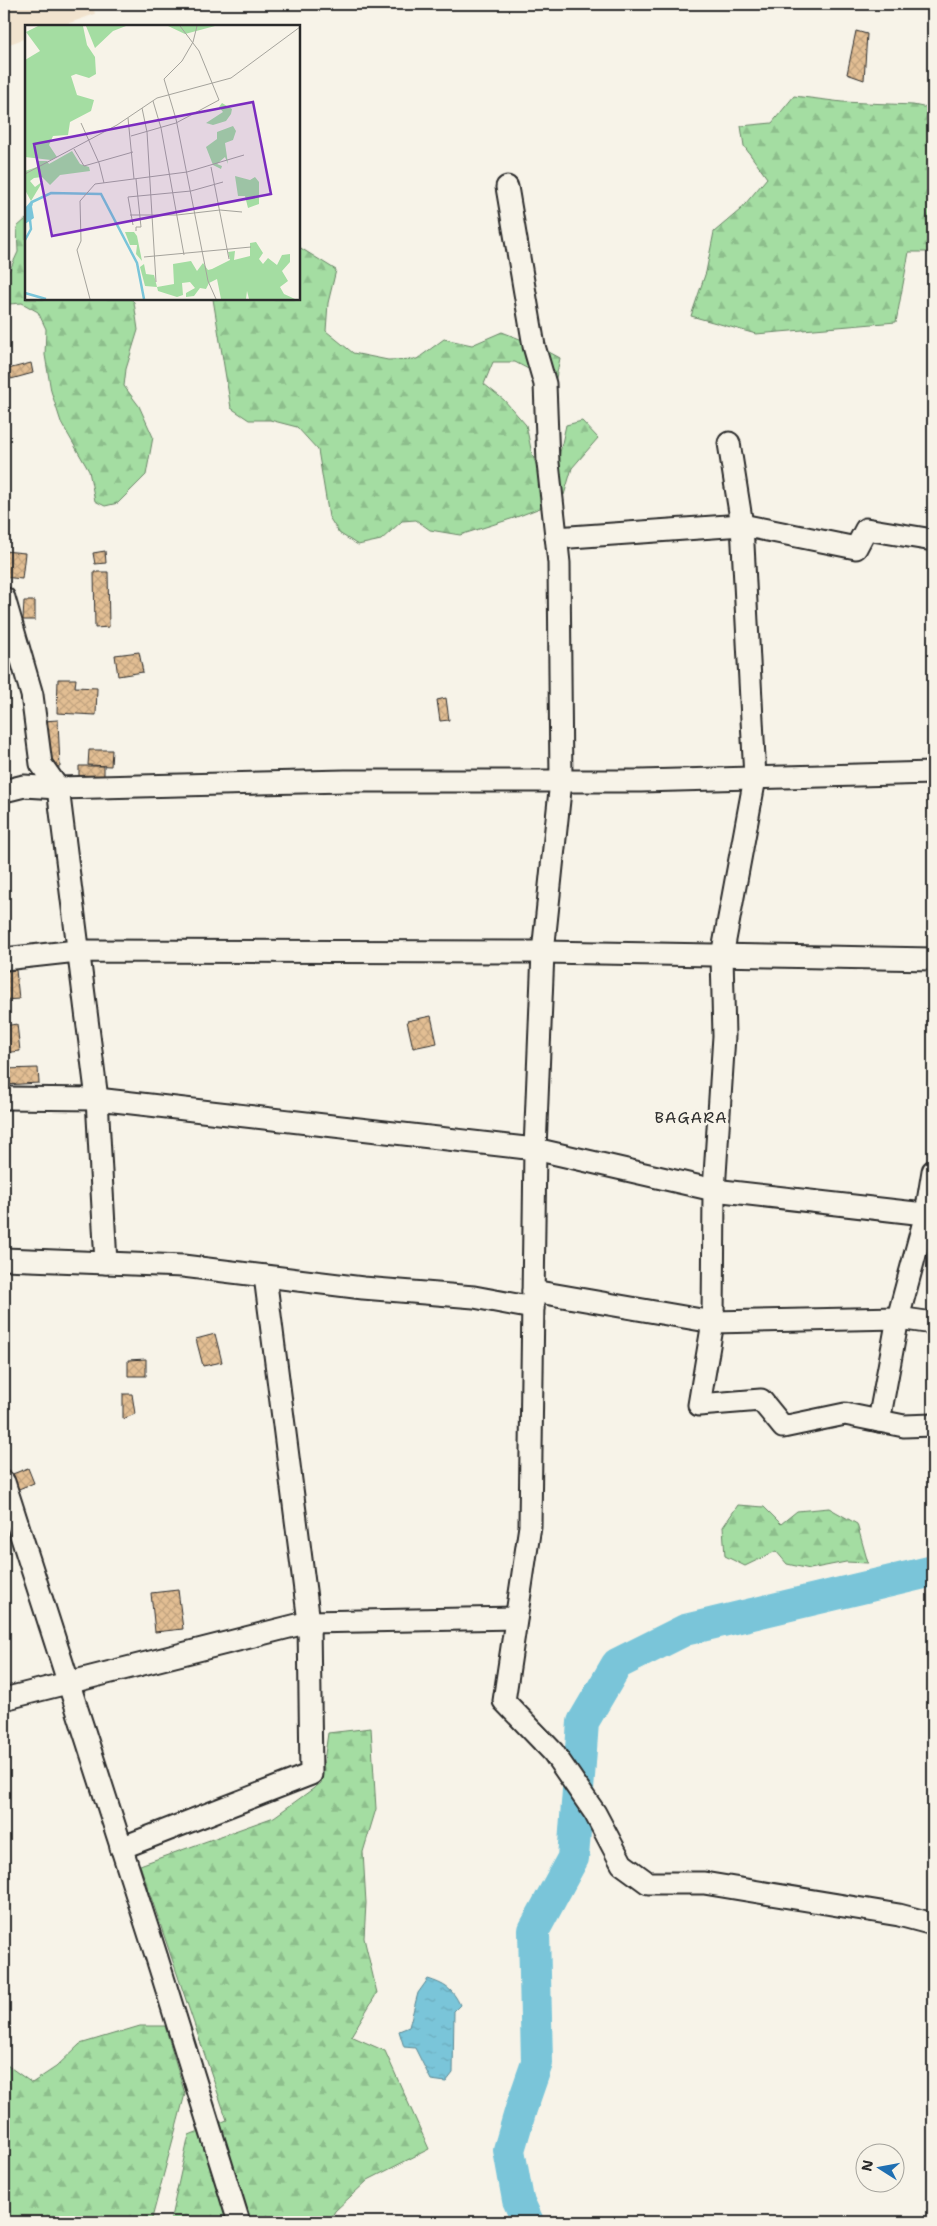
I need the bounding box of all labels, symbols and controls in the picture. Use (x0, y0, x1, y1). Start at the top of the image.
inset map (25, 25, 300, 300)
district label: BAGARA (654, 1107, 728, 1128)
north arrow (854, 2144, 904, 2194)
text: N (857, 2158, 877, 2173)

